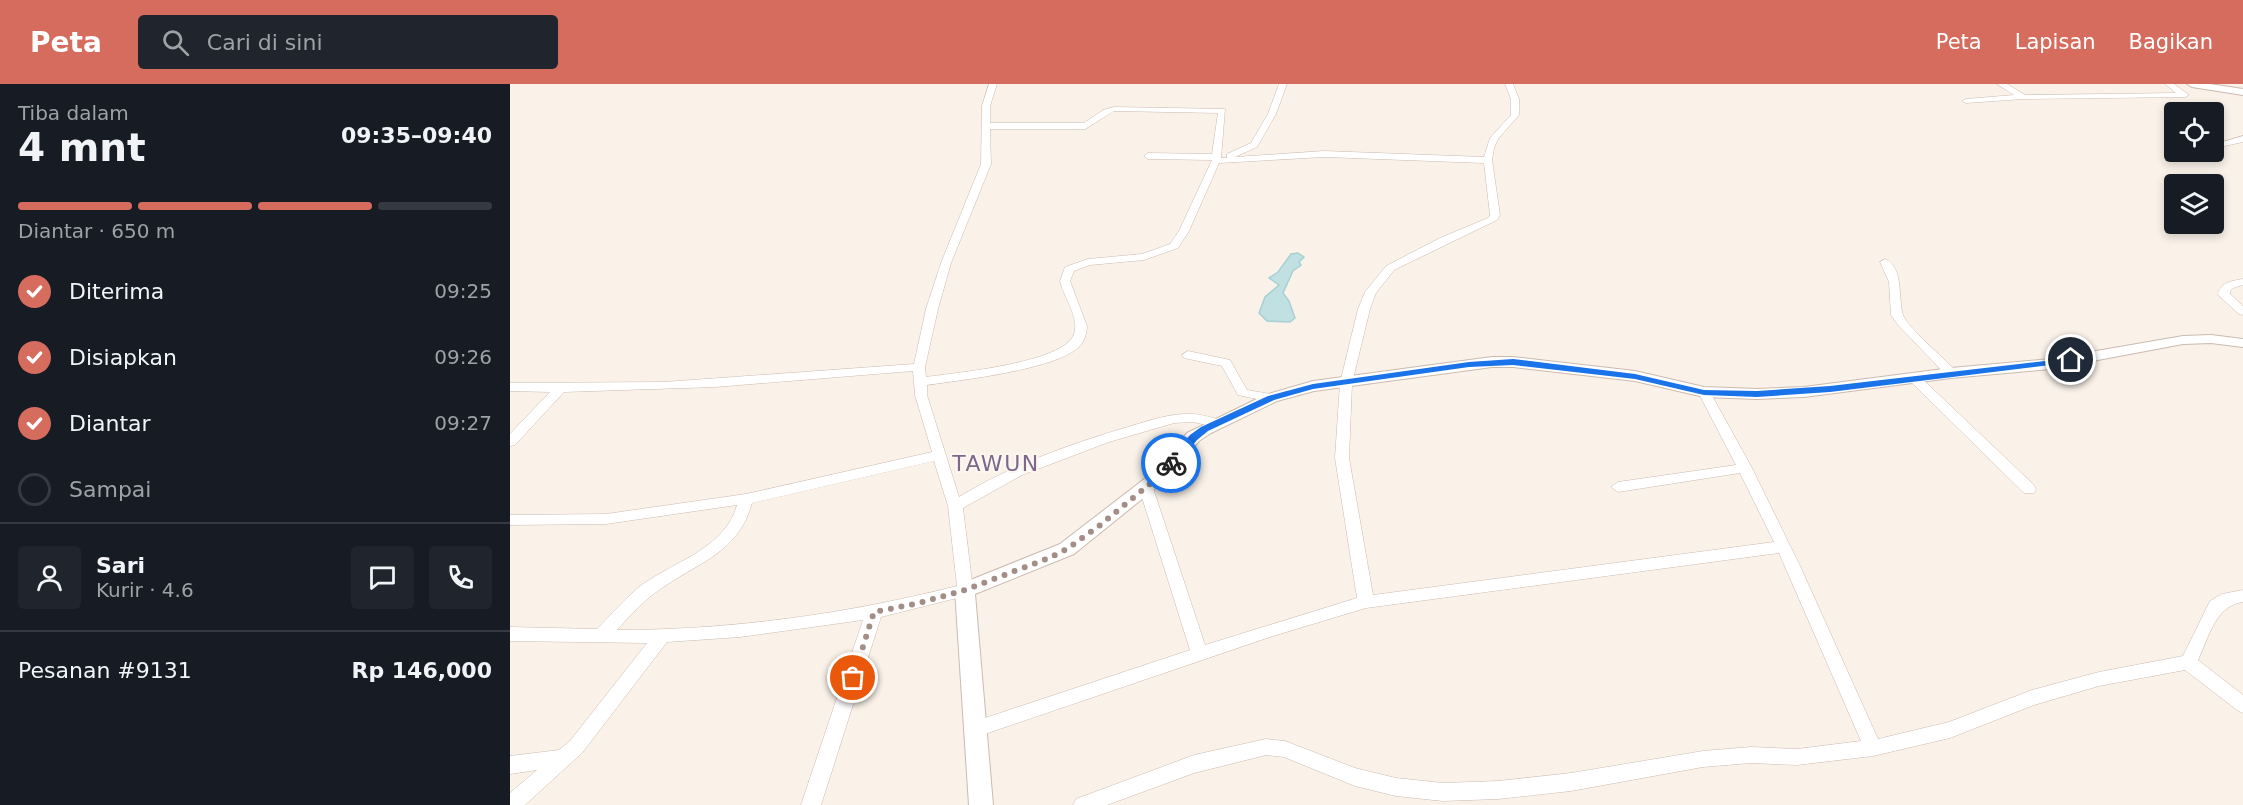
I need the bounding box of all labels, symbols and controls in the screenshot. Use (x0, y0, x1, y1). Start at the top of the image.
search box (138, 15, 558, 69)
text: Peta (30, 26, 102, 59)
icon: search (159, 26, 192, 59)
text: Cari di sini (207, 30, 323, 55)
text: Peta (1936, 30, 1982, 54)
text: Lapisan (2015, 30, 2096, 54)
text: Bagikan (2129, 30, 2213, 54)
text: Tiba dalam (18, 101, 129, 125)
map controls (2164, 102, 2224, 234)
button: locate (2164, 102, 2224, 162)
text: 09:35–09:40 (341, 123, 492, 148)
text: 4 mnt (18, 125, 146, 170)
button: layers (2164, 174, 2224, 234)
text: Diantar · 650 m (18, 219, 175, 243)
icon: check (18, 275, 51, 308)
text: Diterima (69, 279, 164, 304)
text: 09:25 (434, 279, 492, 303)
pin (2045, 334, 2096, 385)
icon: check (18, 341, 51, 374)
icon: home (2054, 343, 2087, 376)
text: Disiapkan (69, 345, 177, 370)
text: 09:26 (434, 345, 492, 369)
icon: check (18, 407, 51, 440)
text: Diantar (69, 411, 151, 436)
text: 09:27 (434, 411, 492, 435)
courier (1141, 433, 1201, 493)
icon: bike (1155, 447, 1188, 480)
district label: TAWUN (951, 451, 1040, 476)
text: Sampai (69, 477, 151, 502)
button: person (18, 546, 81, 609)
button: chat (351, 546, 414, 609)
button: phone (429, 546, 492, 609)
text: Sari (96, 553, 145, 578)
text: Kurir · 4.6 (96, 578, 194, 602)
pin (827, 652, 878, 703)
text: Pesanan #9131 (18, 658, 192, 683)
text: Rp 146,000 (351, 658, 492, 683)
icon: bag (836, 661, 869, 694)

